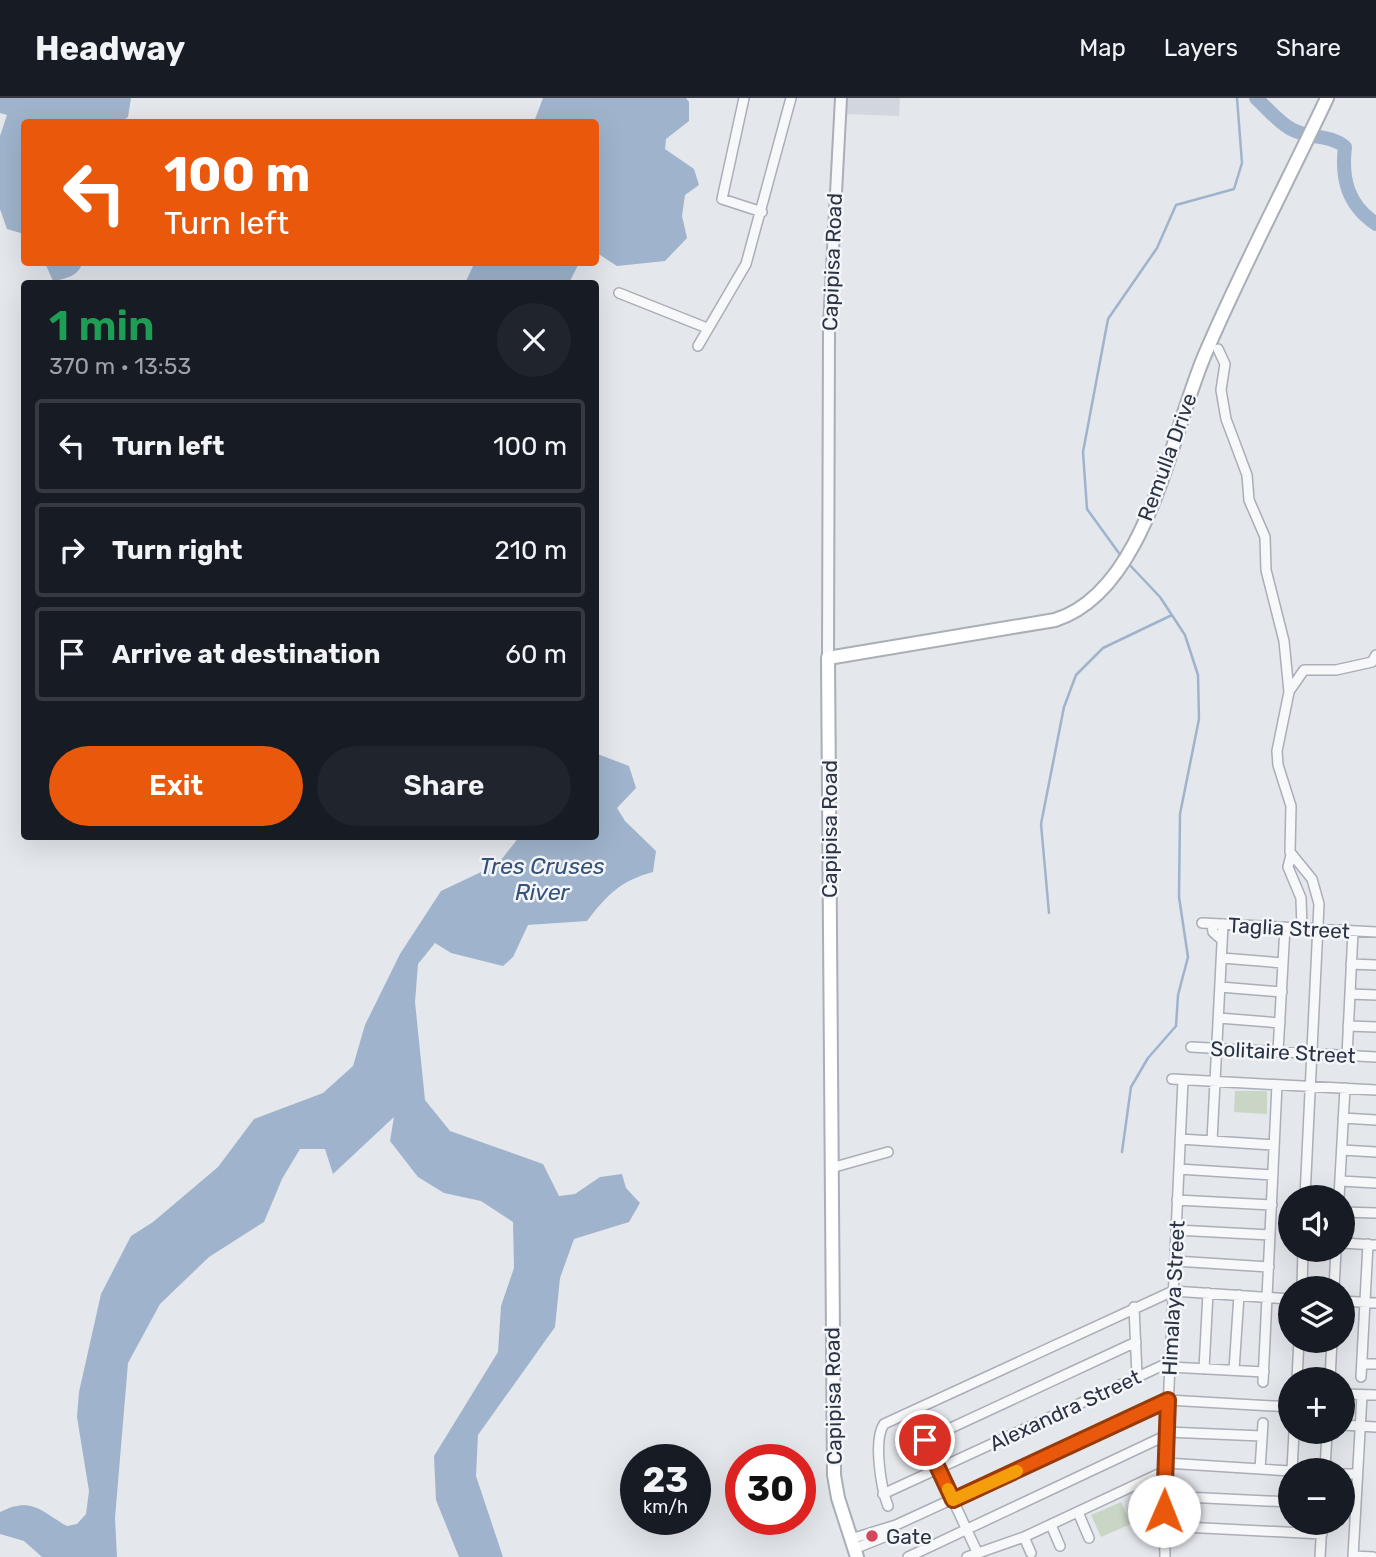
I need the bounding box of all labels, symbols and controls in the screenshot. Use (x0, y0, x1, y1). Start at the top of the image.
text: Headway (35, 29, 185, 68)
text: Map (1079, 34, 1126, 62)
text: Layers (1164, 34, 1238, 62)
text: Share (1276, 34, 1341, 62)
text: 100 m (164, 145, 310, 203)
icon: left (49, 147, 140, 238)
street label: Capipisa Road (817, 193, 847, 331)
text: Turn left (164, 204, 289, 242)
text: 1 min (49, 301, 155, 351)
button: close (497, 303, 571, 377)
text: 370 m · 13:53 (49, 352, 191, 380)
street label: Remulla Drive (1132, 390, 1202, 524)
icon: left (53, 427, 91, 465)
text: Turn left (112, 431, 224, 462)
text: 100 m (493, 431, 567, 462)
icon: right (53, 531, 91, 569)
text: Turn right (112, 535, 242, 566)
text: 210 m (495, 535, 567, 566)
icon: arrive (53, 635, 91, 673)
text: Arrive at destination (112, 639, 380, 670)
text: 60 m (505, 639, 567, 670)
button: Exit (49, 746, 303, 826)
button: Share (317, 746, 571, 826)
street label: Capipisa Road (817, 760, 842, 898)
water label: Tres Cruses River (480, 852, 605, 906)
street label: Taglia Street (1227, 912, 1351, 944)
street label: Solitaire Street (1210, 1036, 1356, 1068)
map controls (1278, 1185, 1355, 1535)
button: sound (1278, 1185, 1355, 1262)
street label: Himalaya Street (1156, 1220, 1190, 1376)
button: layers (1278, 1276, 1355, 1353)
street label: Capipisa Road (819, 1327, 847, 1465)
street label: Alexandra Street (985, 1364, 1145, 1456)
button: + (1278, 1367, 1355, 1444)
pin (895, 1410, 955, 1470)
icon: arrive (906, 1421, 944, 1459)
speed limit sign: 30 (725, 1444, 816, 1535)
button: − (1278, 1458, 1355, 1535)
text: 23 (643, 1459, 688, 1501)
position arrow (1127, 1474, 1201, 1548)
text: km/h (643, 1496, 688, 1518)
place label: Gate (886, 1524, 932, 1549)
marker: Gate (864, 1528, 880, 1544)

